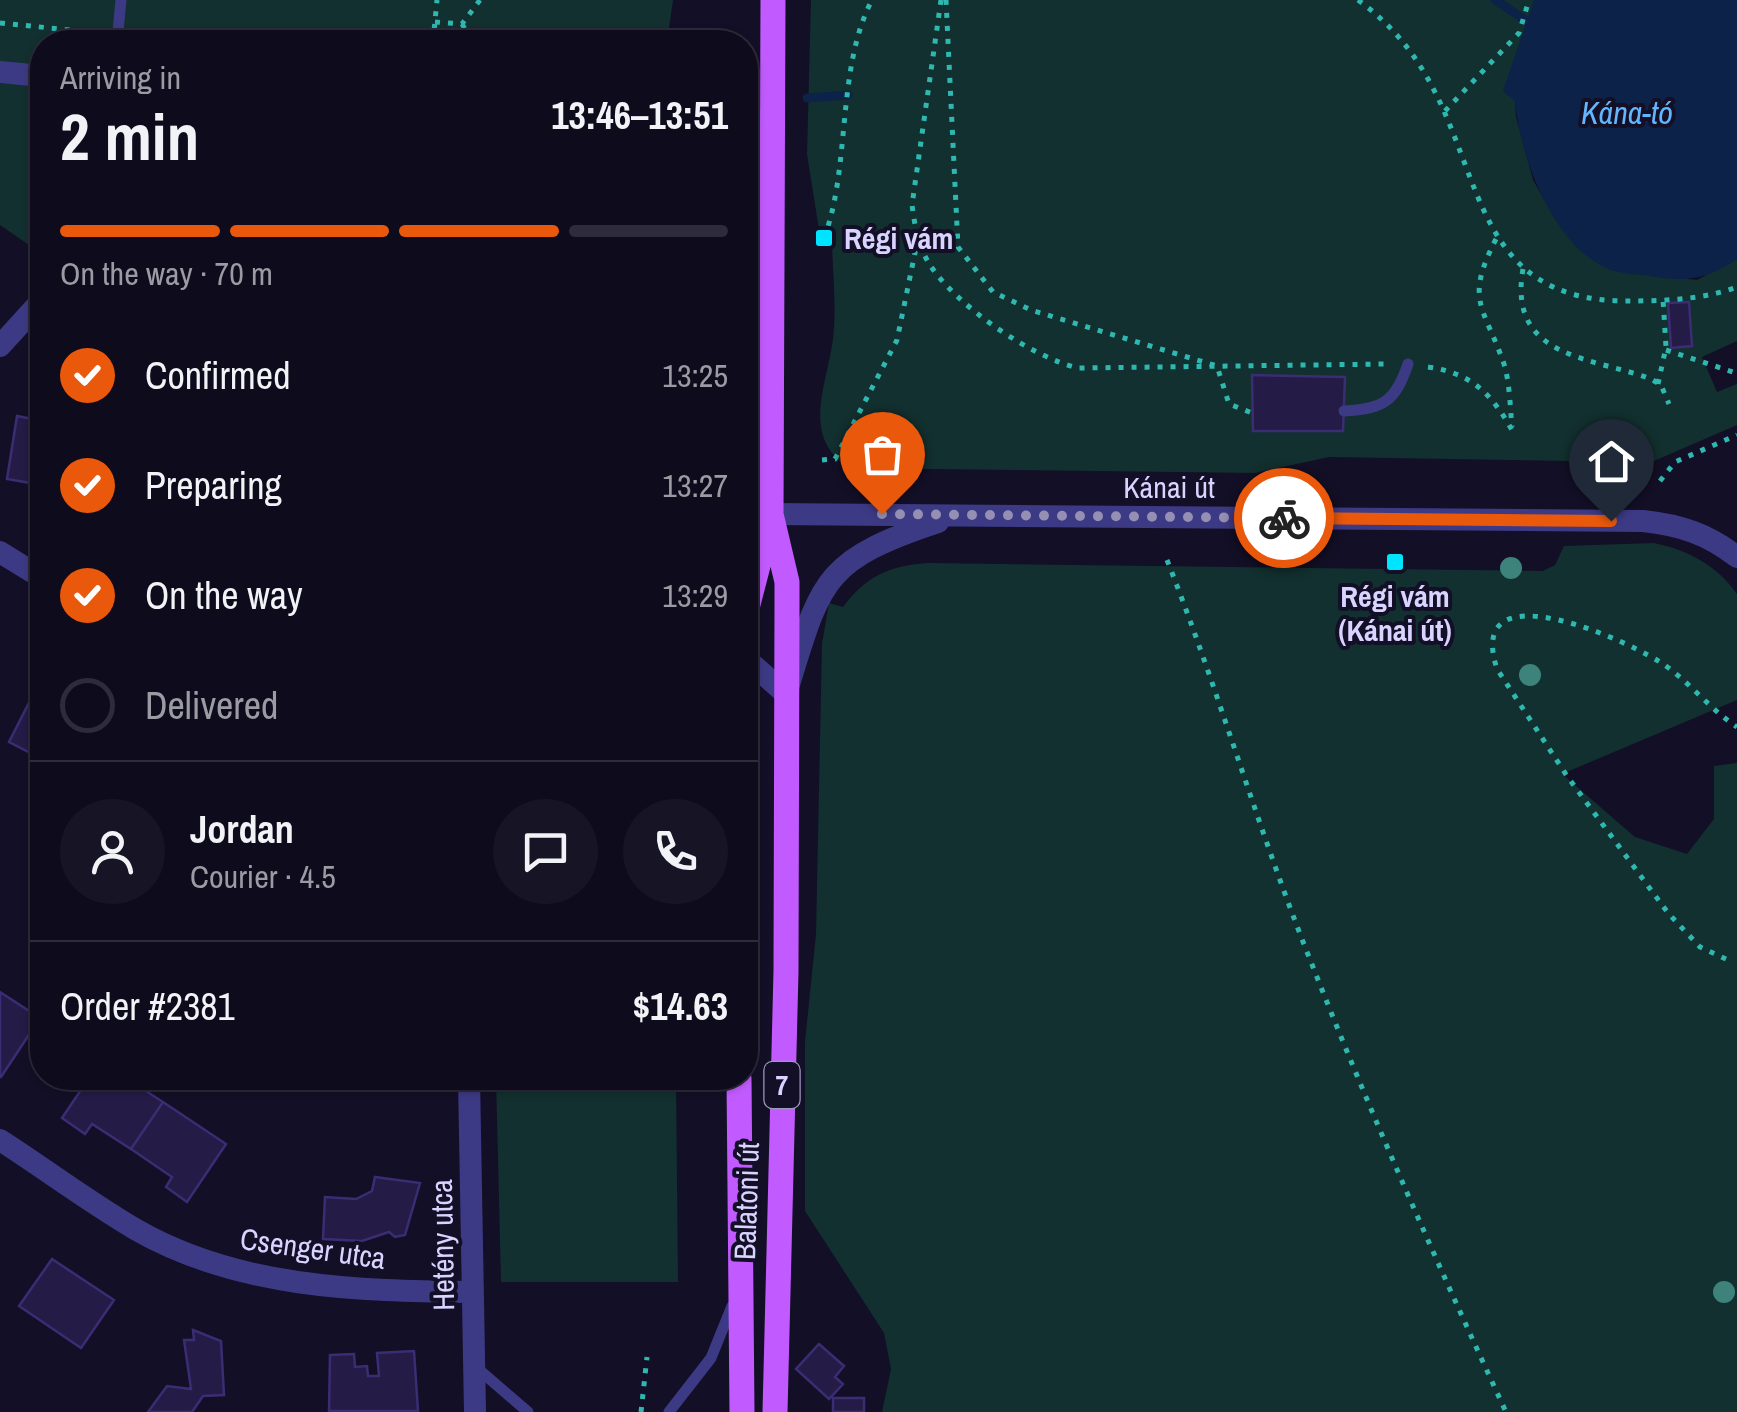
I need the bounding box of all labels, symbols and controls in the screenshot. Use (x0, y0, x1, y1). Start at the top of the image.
text: Arriving in (60, 56, 181, 99)
text: 13:46–13:51 (551, 90, 728, 141)
water label: Kána-tó (1581, 91, 1673, 134)
text: 2 min (60, 93, 199, 180)
place label: Régi vám (844, 218, 953, 258)
marker: Régi vám (813, 227, 835, 249)
text: On the way · 70 m (60, 252, 273, 295)
icon: check (60, 348, 115, 403)
text: Confirmed (145, 350, 290, 401)
text: 13:25 (662, 354, 728, 397)
pin (840, 412, 925, 515)
pin (1569, 419, 1654, 522)
icon: bag (855, 427, 910, 482)
icon: home (1584, 434, 1639, 489)
icon: check (60, 458, 115, 513)
text: Preparing (145, 460, 282, 511)
text: 13:27 (662, 464, 728, 507)
street label: Kánai út (1123, 467, 1215, 507)
courier (1234, 468, 1334, 568)
icon: bike (1257, 491, 1312, 546)
marker: Régi vám (Kánai út) (1384, 551, 1406, 573)
icon: check (60, 568, 115, 623)
text: On the way (145, 570, 303, 621)
text: 13:29 (662, 574, 728, 617)
place label: Régi vám (Kánai út) (1338, 576, 1452, 650)
text: Delivered (145, 680, 278, 731)
button: person (60, 799, 165, 904)
button: chat (493, 799, 598, 904)
button: phone (623, 799, 728, 904)
text: Jordan (190, 804, 294, 855)
text: Courier · 4.5 (190, 855, 336, 898)
text: Order #2381 (60, 981, 235, 1032)
text: $14.63 (633, 981, 728, 1032)
road number: 7 (764, 1062, 800, 1108)
street label: Balatoni út (724, 1141, 768, 1260)
street label: Hetény utca (421, 1179, 463, 1311)
street label: Csenger utca (238, 1218, 389, 1278)

